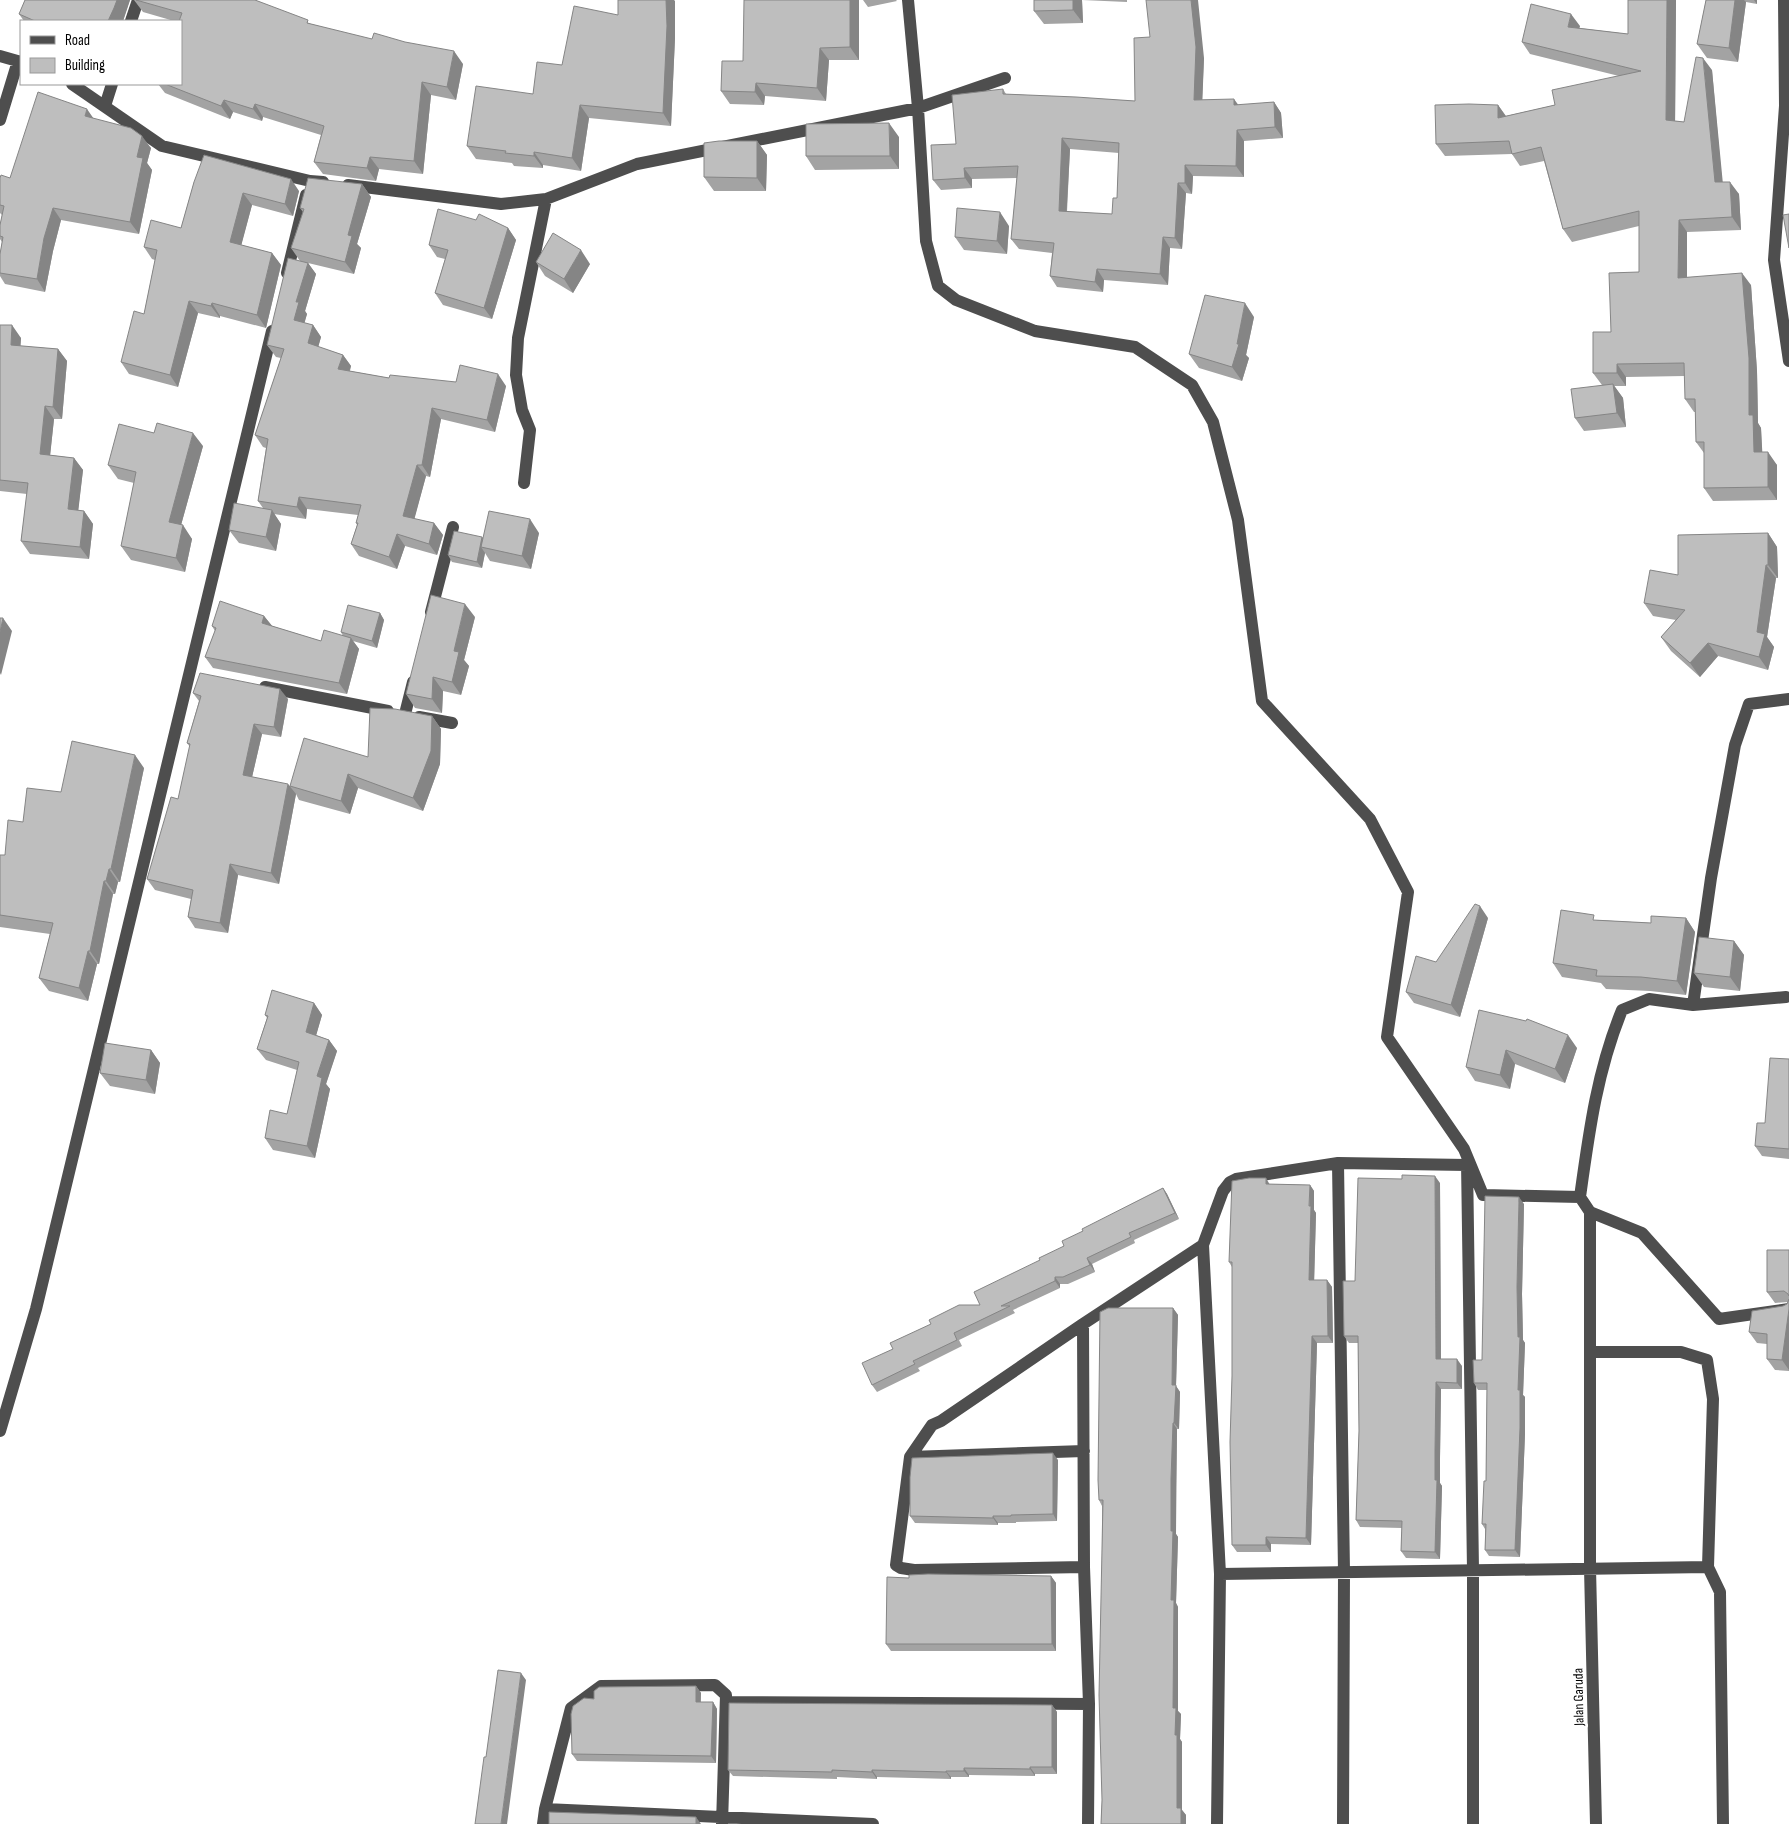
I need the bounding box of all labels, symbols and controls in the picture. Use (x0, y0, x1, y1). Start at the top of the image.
legend (20, 20, 182, 85)
text: Road (65, 31, 90, 50)
text: Building (65, 56, 105, 75)
street label: Jalan Garuda (1569, 1668, 1588, 1727)

